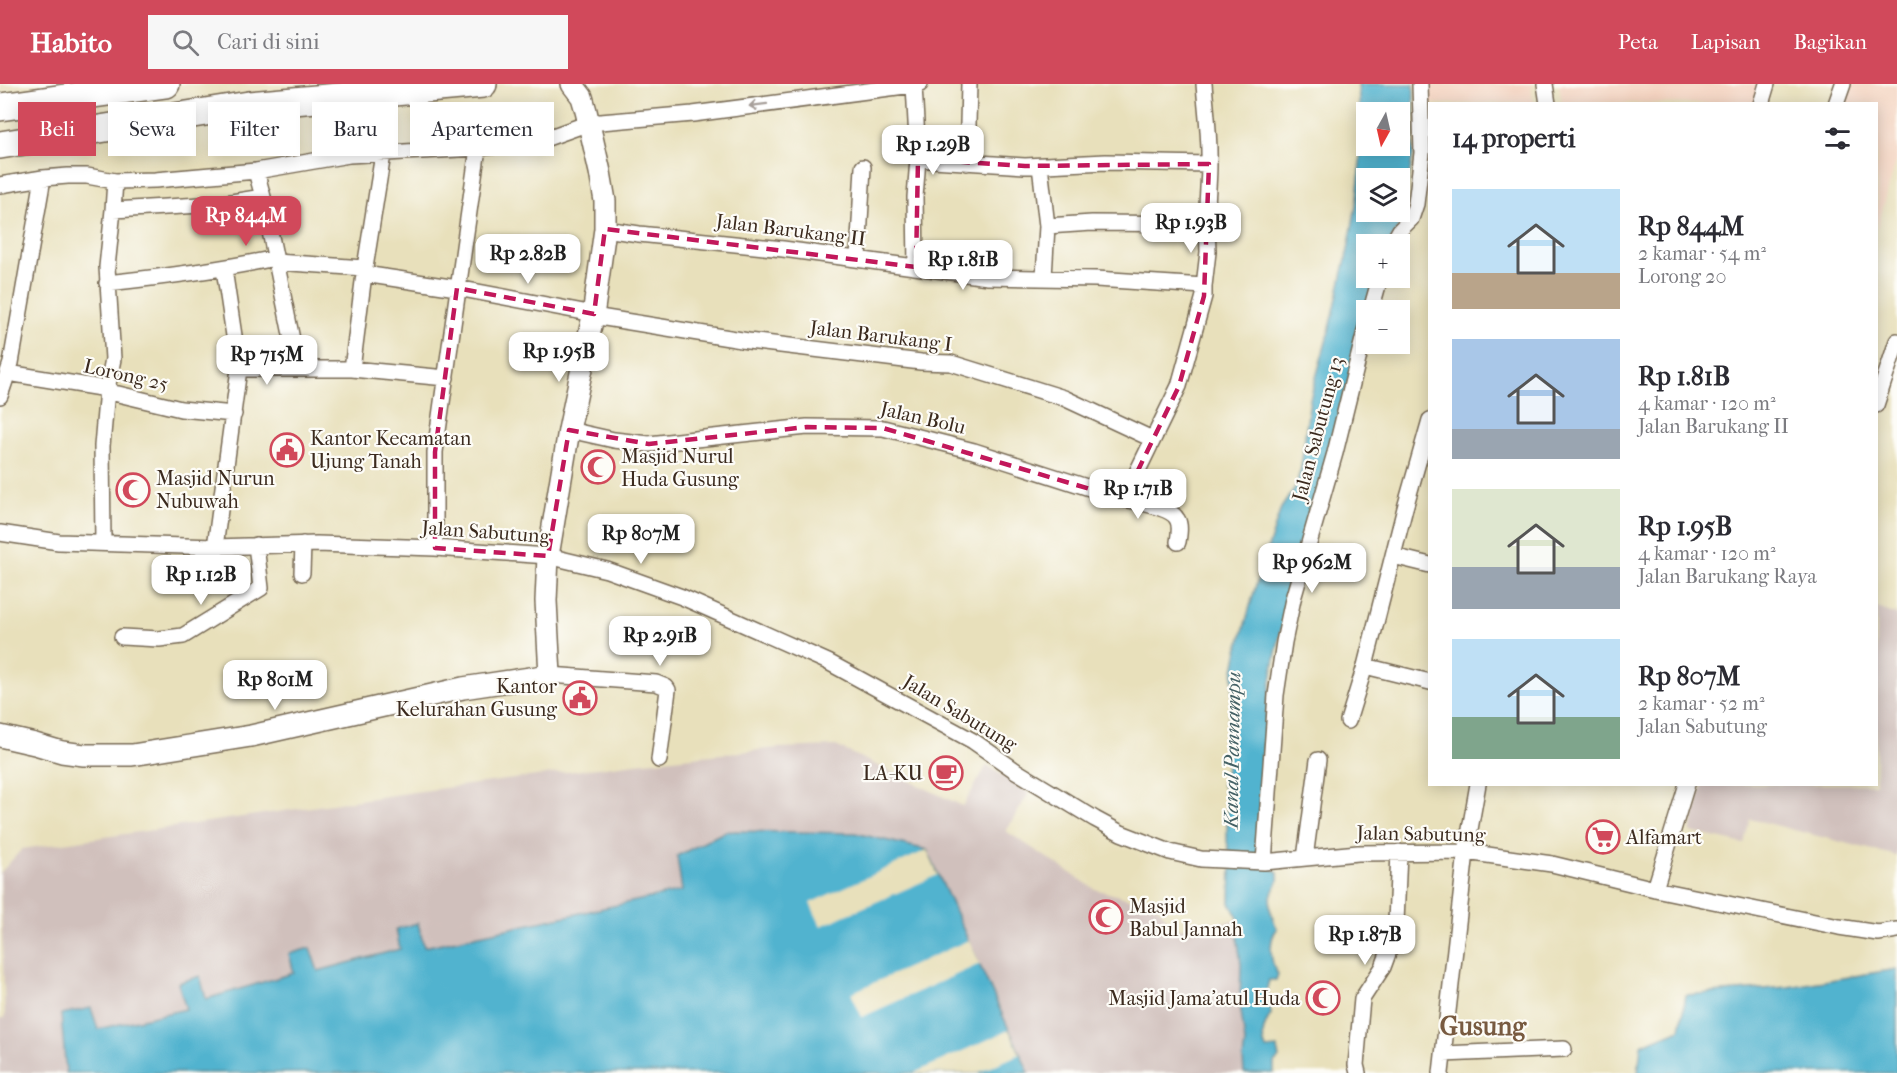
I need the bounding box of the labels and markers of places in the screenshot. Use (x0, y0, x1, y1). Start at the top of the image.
pin: Rp 1.29B (871, 125, 995, 176)
pin: Rp 844M (191, 196, 301, 247)
pin: Rp 1.93B (1129, 203, 1253, 254)
pin: Rp 2.82B (466, 234, 590, 285)
pin: Rp 1.81B (901, 240, 1025, 291)
pin: Rp 1.95B (497, 332, 621, 383)
pin: Rp 715M (212, 335, 322, 386)
place label: Kantor Kecamatan Ujung Tanah (310, 427, 472, 473)
public building icon: Kantor Kecamatan Ujung Tanah (269, 432, 305, 468)
place label: Masjid Nurul Huda Gusung (621, 445, 739, 491)
mosque icon: Masjid Nurul Huda Gusung (580, 449, 616, 485)
place label: Masjid Nurun Nubuwah (156, 467, 275, 513)
pin: Rp 1.71B (1076, 469, 1200, 520)
mosque icon: Masjid Nurun Nubuwah (115, 472, 151, 508)
pin: Rp 807M (586, 514, 696, 565)
pin: Rp 962M (1257, 543, 1367, 594)
pin: Rp 1.12B (139, 555, 263, 606)
pin: Rp 2.91B (598, 616, 722, 667)
pin: Rp 801M (220, 660, 330, 711)
place label: Kantor Kelurahan Gusung (396, 675, 557, 721)
public building icon: Kantor Kelurahan Gusung (562, 680, 598, 716)
cafe icon: LA-KU (928, 755, 964, 791)
place label: LA-KU (863, 762, 923, 785)
supermarket icon: Alfamart (1585, 819, 1621, 855)
place label: Alfamart (1625, 826, 1702, 849)
place label: Masjid Babul Jannah (1129, 895, 1244, 941)
mosque icon: Masjid Babul Jannah (1088, 899, 1124, 935)
pin: Rp 1.87B (1303, 915, 1427, 966)
mosque icon: Masjid Jama'atul Huda (1305, 980, 1341, 1016)
place label: Masjid Jama'atul Huda (1108, 987, 1301, 1010)

